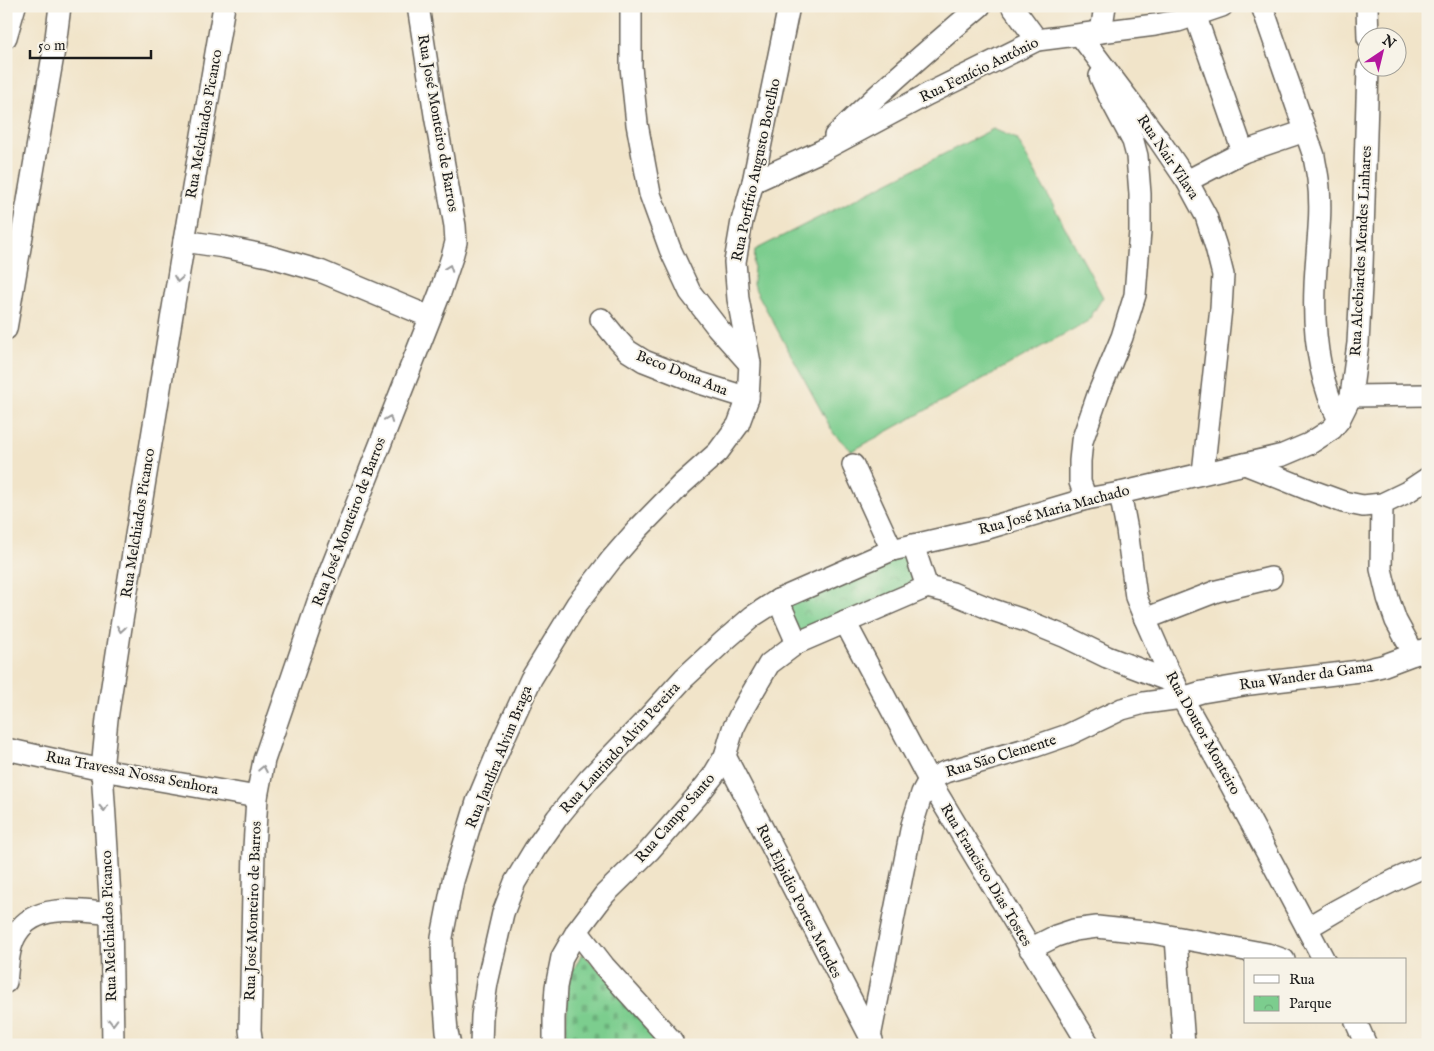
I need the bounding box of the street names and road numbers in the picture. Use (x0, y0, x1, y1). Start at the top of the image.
street label: Rua José Monteiro de Barros (413, 33, 463, 213)
street label: Rua Fenício Antônio (916, 33, 1042, 107)
street label: Rua Melchiados Picanco (181, 48, 227, 200)
street label: Rua Porfírio Augusto Botelho (727, 77, 785, 263)
street label: Rua Nair Vilava (1133, 111, 1204, 203)
street label: Rua Alcebiardes Mendes Linhares (1346, 145, 1376, 357)
street label: Beco Dona Ana (633, 346, 731, 400)
street label: Rua José Monteiro de Barros (308, 435, 390, 609)
street label: Rua Melchiados Picanco (117, 447, 159, 599)
street label: Rua José Maria Machado (976, 481, 1132, 539)
street label: Rua Wander da Gama (1238, 657, 1374, 695)
street label: Rua Doutor Monteiro (1161, 668, 1245, 798)
street label: Rua Laurindo Alvin Pereira (556, 678, 684, 818)
street label: Rua Jandira Alvim Braga (462, 682, 537, 831)
street label: Rua São Clemente (943, 730, 1059, 782)
street label: Rua Travessa Nossa Senhora (44, 747, 221, 799)
street label: Rua Campo Santo (631, 769, 719, 867)
street label: Rua Francisco Dias Tostes (936, 800, 1036, 950)
street label: Rua José Monteiro de Barros (240, 821, 266, 1001)
street label: Rua Elpidio Portes Mendes (752, 821, 846, 981)
street label: Rua Melchiados Picanco (97, 850, 121, 1002)

